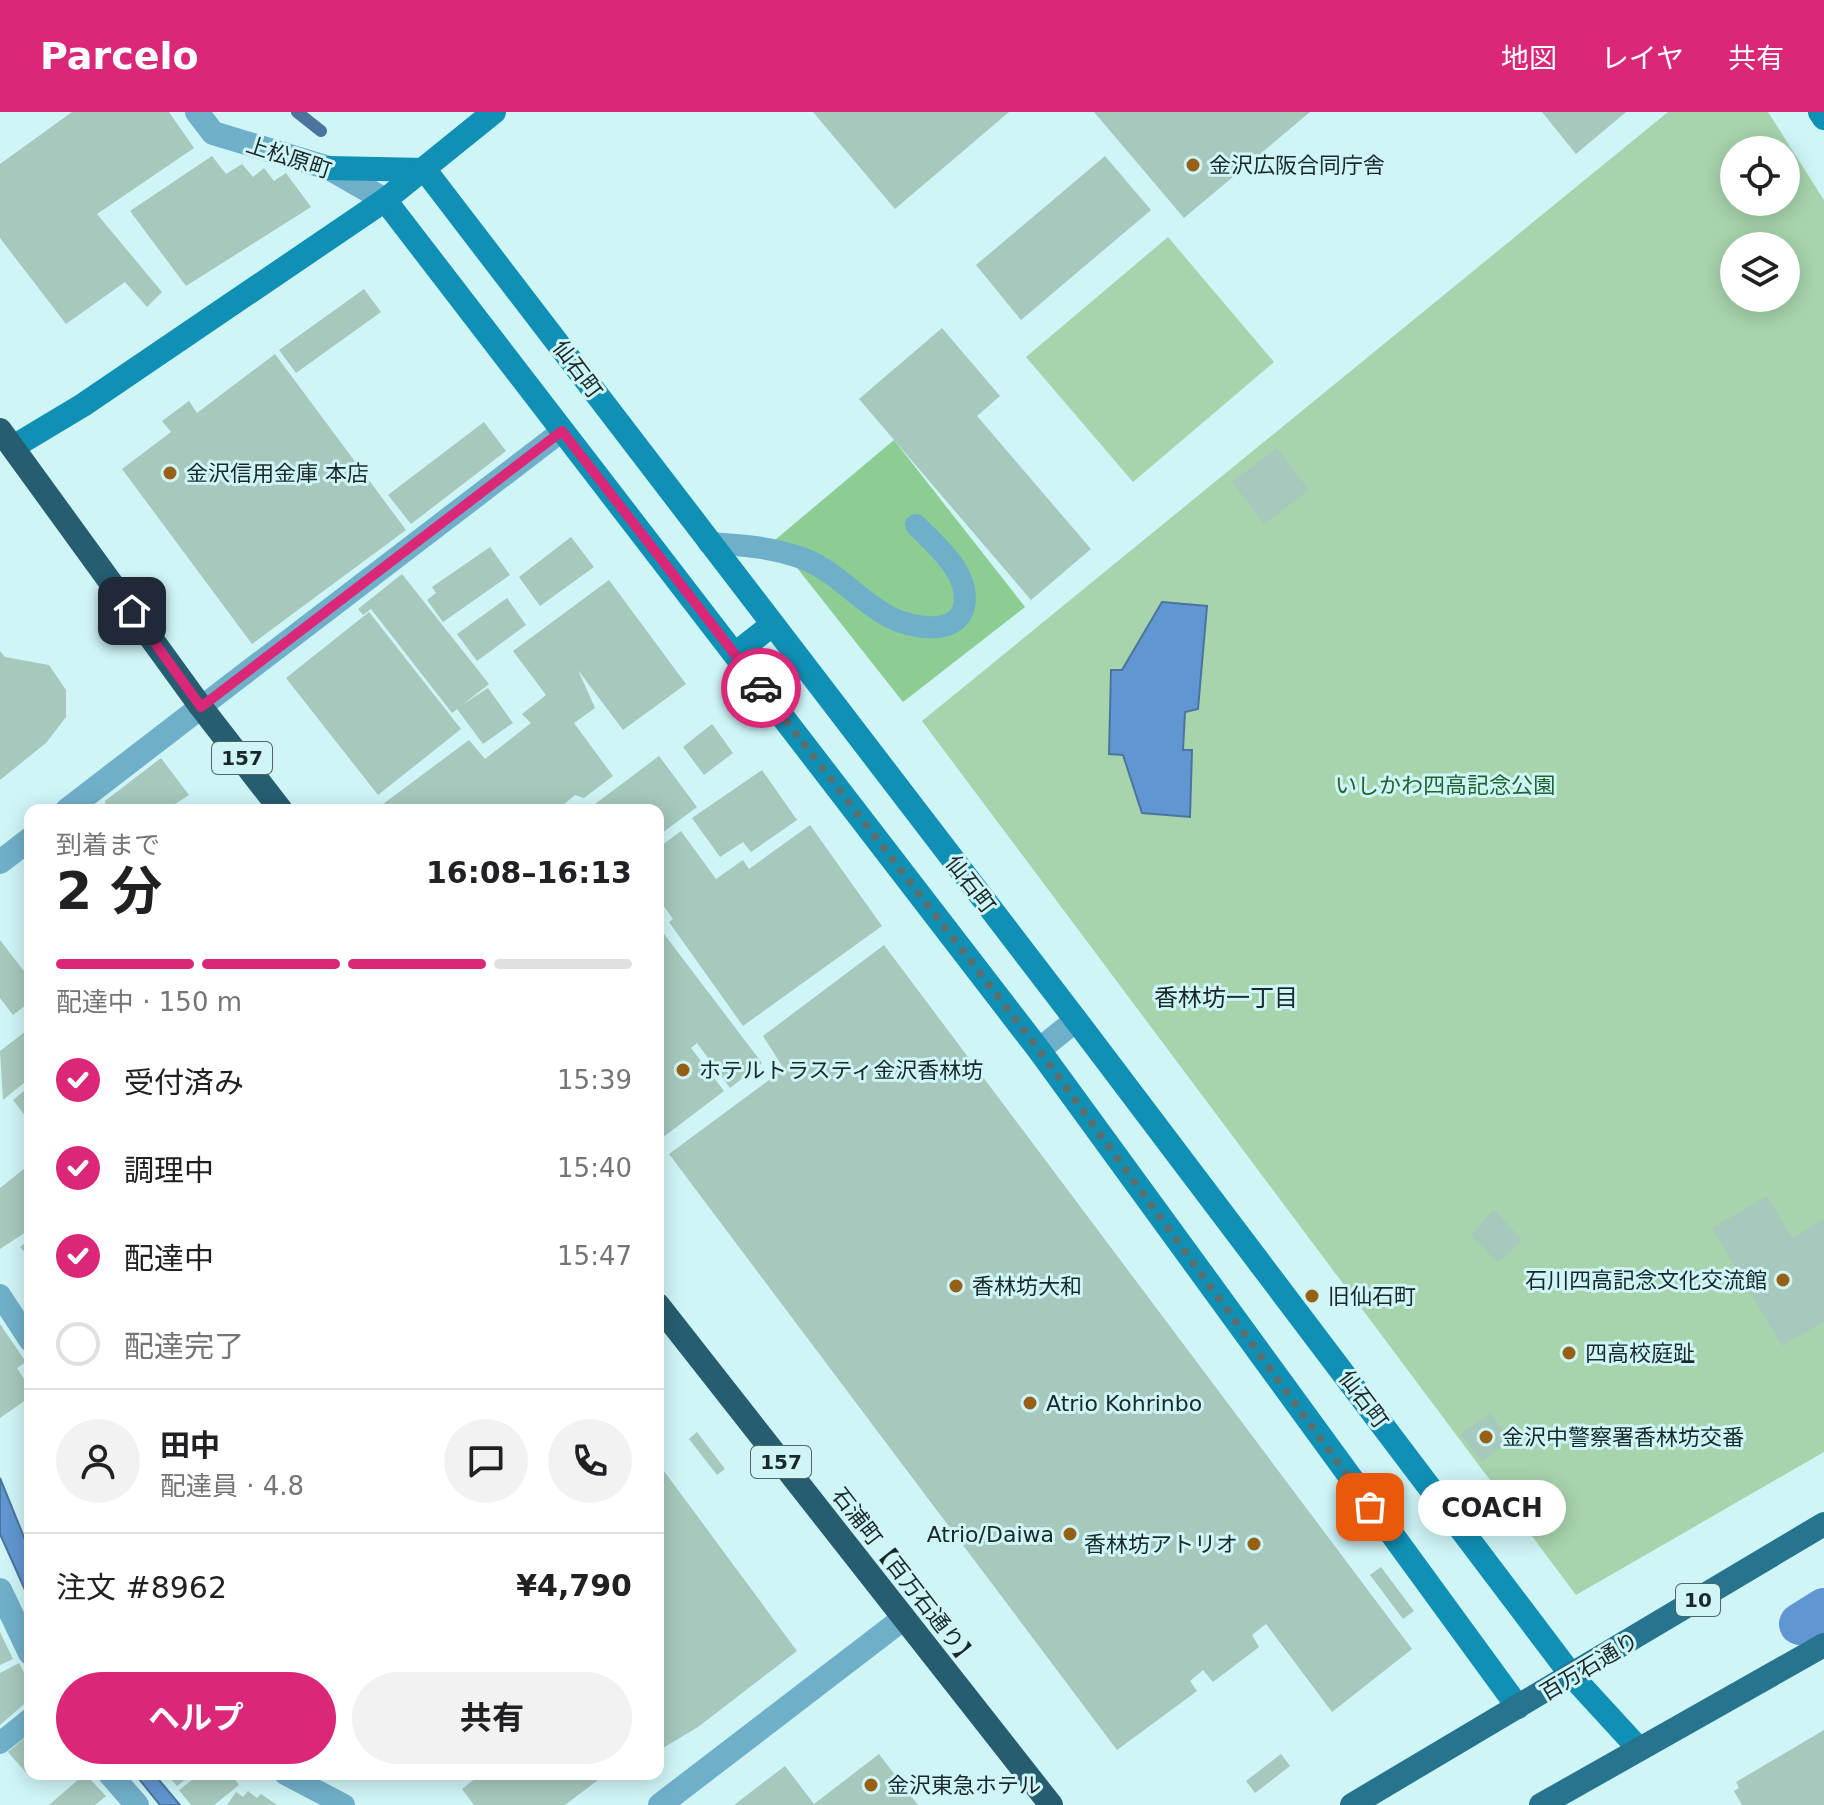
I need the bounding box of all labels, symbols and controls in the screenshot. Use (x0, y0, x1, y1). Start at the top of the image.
text: Parcelo (40, 34, 199, 78)
text: 地図 (1501, 42, 1557, 75)
text: レイヤ (1601, 42, 1684, 75)
text: 共有 (1728, 42, 1784, 75)
street label: 上松原町 (243, 132, 335, 183)
map controls (1720, 136, 1800, 312)
button: locate (1720, 136, 1800, 216)
place label: 金沢広阪合同庁舎 (1209, 153, 1385, 178)
marker: 金沢広阪合同庁舎 (1184, 156, 1202, 174)
button: layers (1720, 232, 1800, 312)
street label: 仙石町 (548, 335, 607, 403)
place label: 金沢信用金庫 本店 (186, 461, 369, 486)
marker: 金沢信用金庫 本店 (161, 464, 179, 482)
pin (98, 577, 166, 645)
icon: home (110, 589, 154, 633)
courier (721, 648, 801, 728)
icon: car (739, 666, 783, 710)
road number: 157 (212, 742, 272, 774)
park label: いしかわ四高記念公園 (1335, 773, 1555, 798)
text: 到着まで (56, 830, 160, 860)
street label: 仙石町 (940, 851, 1001, 918)
text: 16:08–16:13 (426, 855, 632, 890)
text: 2 分 (56, 861, 162, 921)
district label: 香林坊一丁目 (1154, 984, 1298, 1012)
text: 配達中 · 150 m (56, 987, 242, 1017)
icon: check (56, 1058, 100, 1102)
place label: ホテルトラスティ金沢香林坊 (699, 1058, 983, 1083)
marker: ホテルトラスティ金沢香林坊 (674, 1061, 692, 1079)
text: 受付済み (124, 1065, 244, 1100)
text: 15:39 (557, 1065, 632, 1095)
icon: check (56, 1146, 100, 1190)
text: 調理中 (124, 1153, 214, 1188)
text: 15:40 (557, 1153, 632, 1183)
icon: check (56, 1234, 100, 1278)
text: 配達中 (124, 1241, 214, 1276)
text: 15:47 (557, 1241, 632, 1271)
place label: 石川四高記念文化交流館 (1525, 1268, 1767, 1293)
marker: 石川四高記念文化交流館 (1774, 1271, 1792, 1289)
place label: 香林坊大和 (972, 1274, 1082, 1299)
marker: 香林坊大和 (947, 1277, 965, 1295)
place label: 旧仙石町 (1328, 1284, 1416, 1309)
marker: 旧仙石町 (1303, 1287, 1321, 1305)
text: 配達完了 (124, 1329, 244, 1364)
place label: 四高校庭趾 (1585, 1341, 1695, 1366)
marker: 四高校庭趾 (1560, 1344, 1578, 1362)
street label: 仙石町 (1334, 1365, 1393, 1433)
place label: Atrio Kohrinbo (1046, 1391, 1202, 1416)
marker: Atrio Kohrinbo (1021, 1394, 1039, 1412)
button: person (56, 1419, 140, 1503)
button: chat (444, 1419, 528, 1503)
button: phone (548, 1419, 632, 1503)
place label: 金沢中警察署香林坊交番 (1502, 1425, 1744, 1450)
text: 田中 (160, 1428, 220, 1463)
marker: 金沢中警察署香林坊交番 (1477, 1428, 1495, 1446)
road number: 157 (751, 1446, 811, 1478)
text: 配達員 · 4.8 (160, 1471, 304, 1501)
pin (1336, 1473, 1404, 1541)
callout: COACH (1418, 1479, 1566, 1535)
street label: 石浦町【百万石通り】 (827, 1483, 982, 1672)
icon: bag (1348, 1485, 1392, 1529)
text: COACH (1441, 1493, 1543, 1523)
place label: Atrio/Daiwa (927, 1522, 1054, 1547)
marker: Atrio/Daiwa (1061, 1525, 1079, 1543)
place label: 香林坊アトリオ (1084, 1532, 1238, 1557)
marker: 香林坊アトリオ (1245, 1535, 1263, 1553)
text: ¥4,790 (516, 1568, 632, 1603)
text: 注文 #8962 (56, 1570, 227, 1605)
road number: 10 (1676, 1584, 1720, 1616)
street label: 百万石通り (1536, 1627, 1643, 1705)
button: ヘルプ (56, 1672, 336, 1764)
button: 共有 (352, 1672, 632, 1764)
place label: 金沢東急ホテル (887, 1773, 1041, 1798)
marker: 金沢東急ホテル (862, 1776, 880, 1794)

